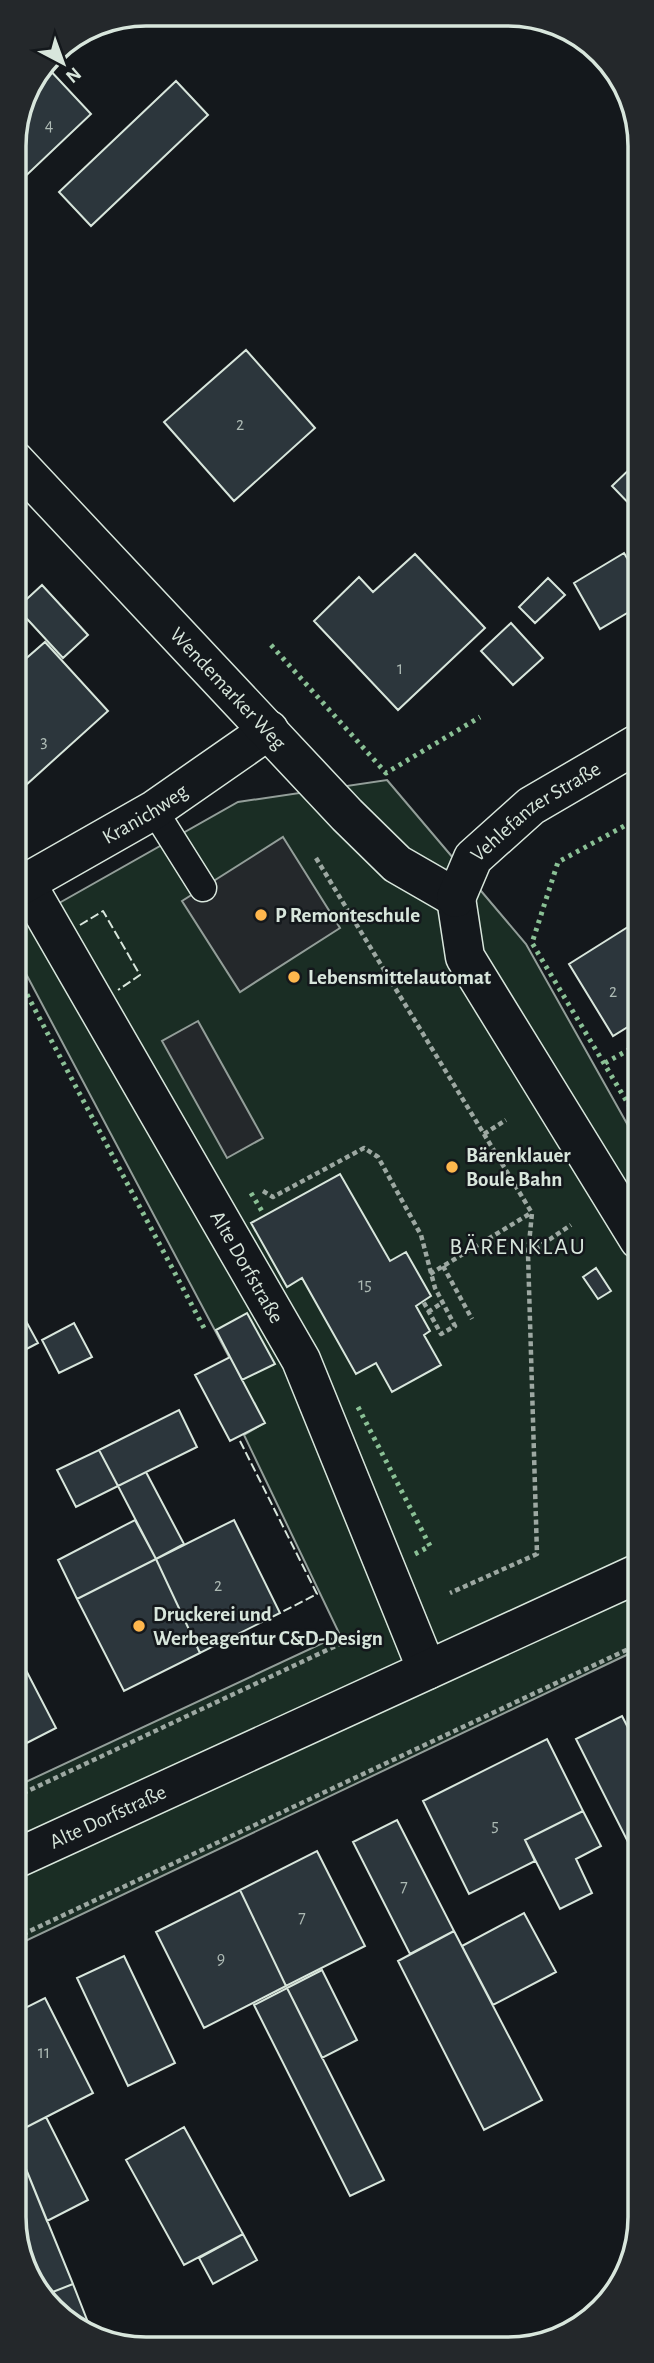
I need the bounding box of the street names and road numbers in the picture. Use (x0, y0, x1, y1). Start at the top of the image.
street label: Wendemarker Weg (166, 623, 291, 754)
street label: Vehlefanzer Straße (467, 757, 604, 865)
street label: Kranichweg (99, 779, 192, 848)
street label: Alte Dorfstraße (207, 1207, 288, 1327)
street label: Alte Dorfstraße (46, 1781, 169, 1852)

